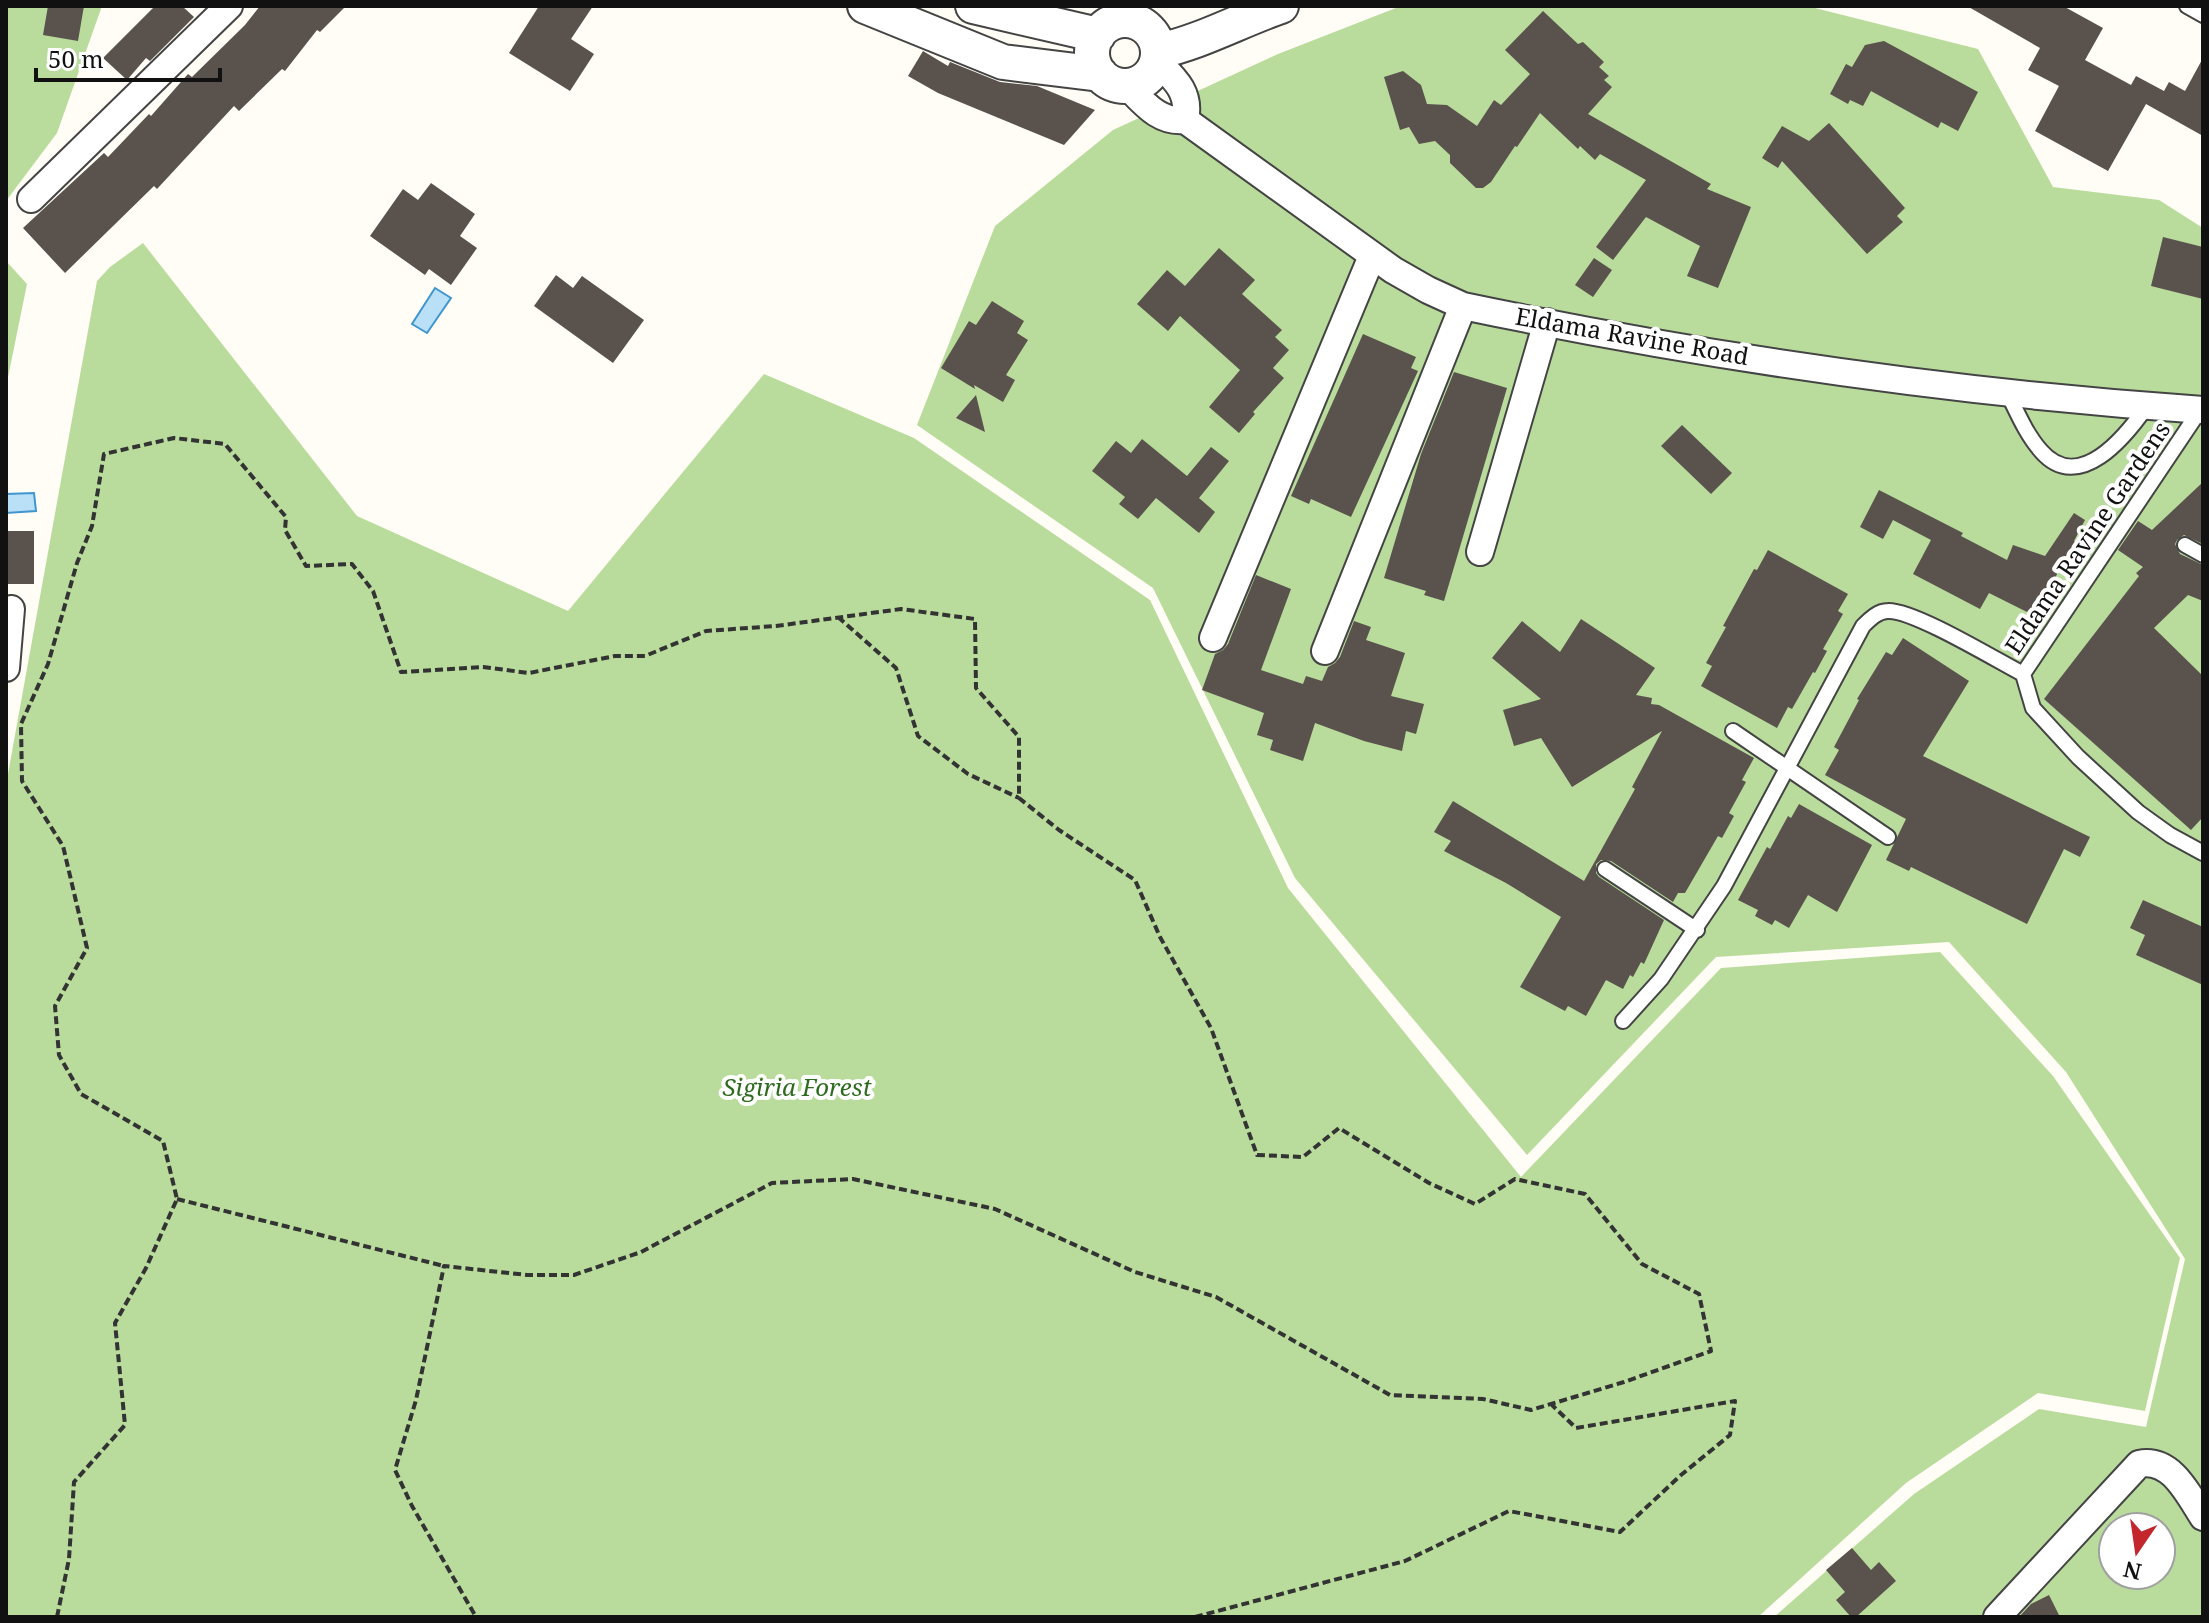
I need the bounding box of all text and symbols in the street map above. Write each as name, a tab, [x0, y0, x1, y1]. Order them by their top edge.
scale bar	[36, 32, 220, 82]
text: 50 m	[48, 42, 104, 75]
street label: Eldama Ravine Road	[1513, 299, 1752, 372]
street label: Eldama Ravine Gardens	[1996, 414, 2177, 660]
park label: Sigiria Forest	[722, 1070, 872, 1103]
north arrow	[2097, 1511, 2177, 1591]
text: N	[2120, 1555, 2144, 1588]

